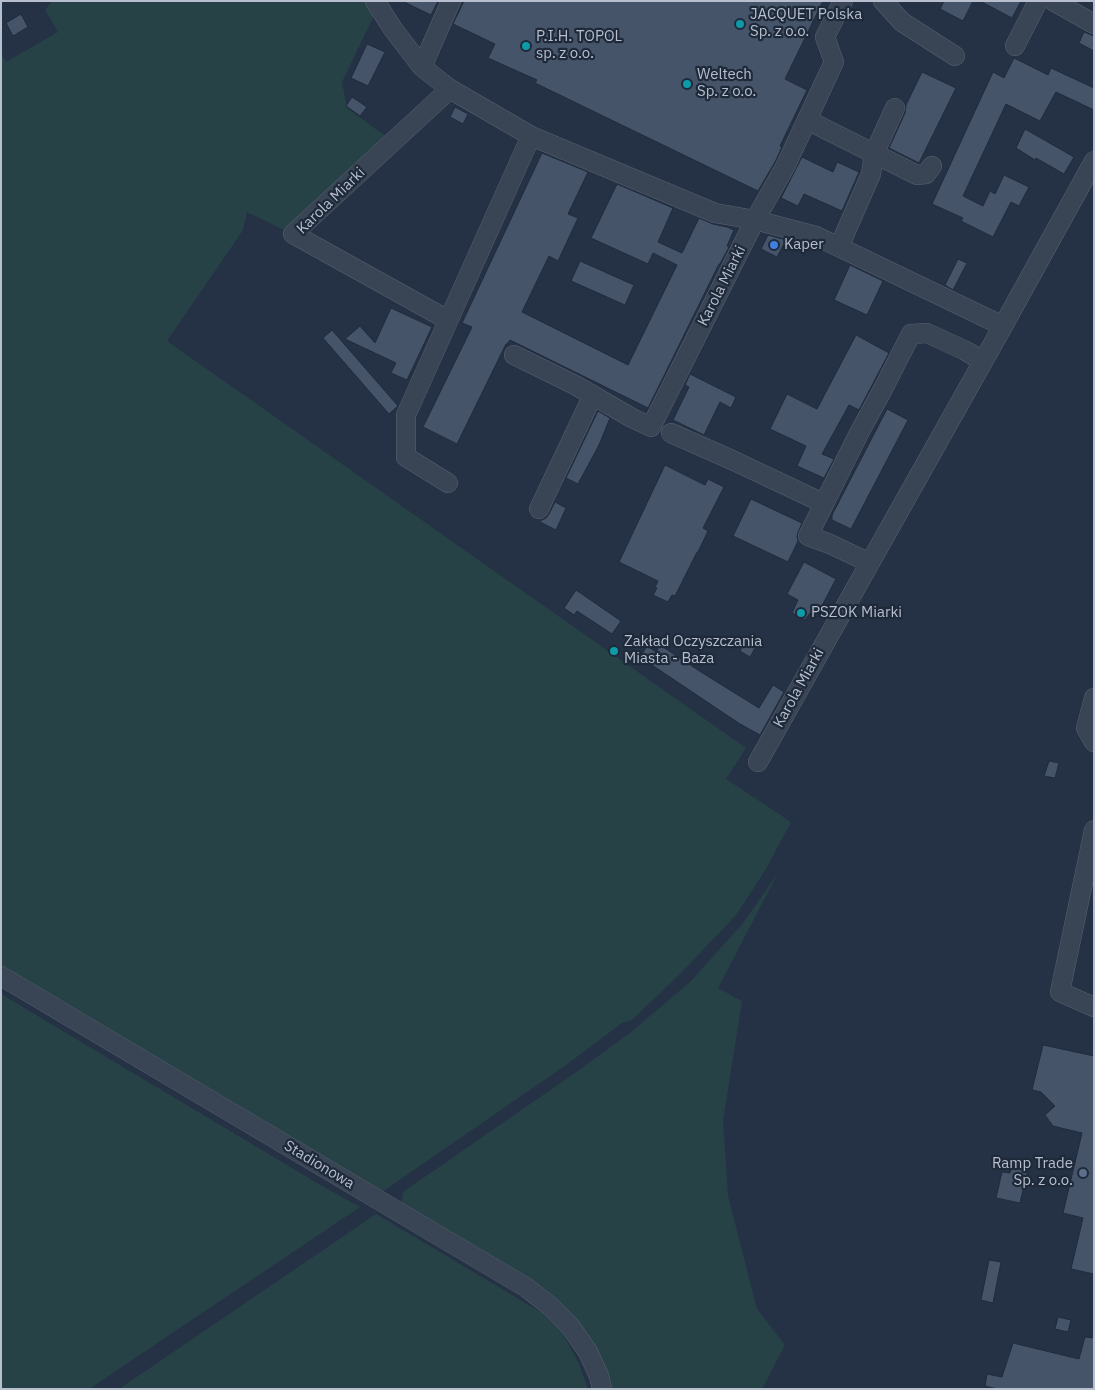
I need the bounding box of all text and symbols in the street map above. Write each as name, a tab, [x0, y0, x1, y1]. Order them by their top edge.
place label: JACQUET Polska Sp. z o.o.	[750, 6, 862, 41]
marker: JACQUET Polska Sp. z o.o.	[734, 18, 746, 30]
place label: P.I.H. TOPOL sp. z o.o.	[536, 28, 622, 63]
marker: P.I.H. TOPOL sp. z o.o.	[520, 40, 532, 52]
place label: Weltech Sp. z o.o.	[697, 66, 756, 101]
marker: Weltech Sp. z o.o.	[681, 78, 693, 90]
street label: Karola Miarki	[293, 164, 369, 238]
place label: Kaper	[784, 236, 824, 254]
marker: Kaper	[768, 239, 780, 251]
street label: Karola Miarki	[694, 243, 750, 329]
place label: PSZOK Miarki	[811, 604, 902, 622]
marker: PSZOK Miarki	[795, 607, 807, 619]
place label: Zakład Oczyszczania Miasta - Baza	[624, 633, 762, 668]
marker: Zakład Oczyszczania Miasta - Baza	[608, 645, 620, 657]
street label: Karola Miarki	[770, 645, 828, 731]
street label: Stadionowa	[280, 1137, 358, 1193]
place label: Ramp Trade Sp. z o.o.	[992, 1155, 1073, 1190]
marker: Ramp Trade Sp. z o.o.	[1077, 1167, 1089, 1179]

